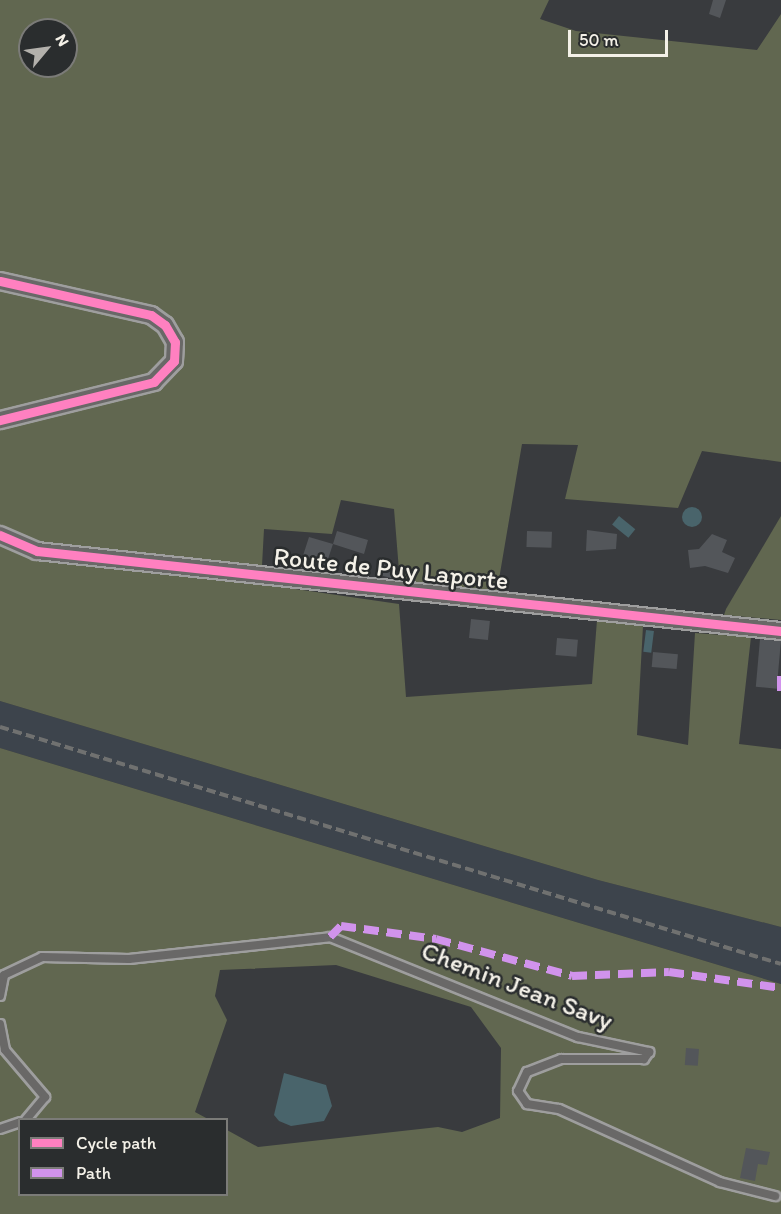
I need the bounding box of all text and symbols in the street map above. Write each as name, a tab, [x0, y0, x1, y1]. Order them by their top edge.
north arrow	[18, 18, 78, 78]
scale bar	[571, 18, 672, 56]
text: 50 m	[579, 29, 619, 51]
text: N	[52, 31, 73, 49]
street label: Route de Puy Laporte	[272, 541, 510, 597]
street label: Chemin Jean Savy	[417, 935, 617, 1037]
legend	[18, 1118, 228, 1196]
text: Cycle path	[76, 1132, 156, 1154]
text: Path	[76, 1162, 111, 1184]

